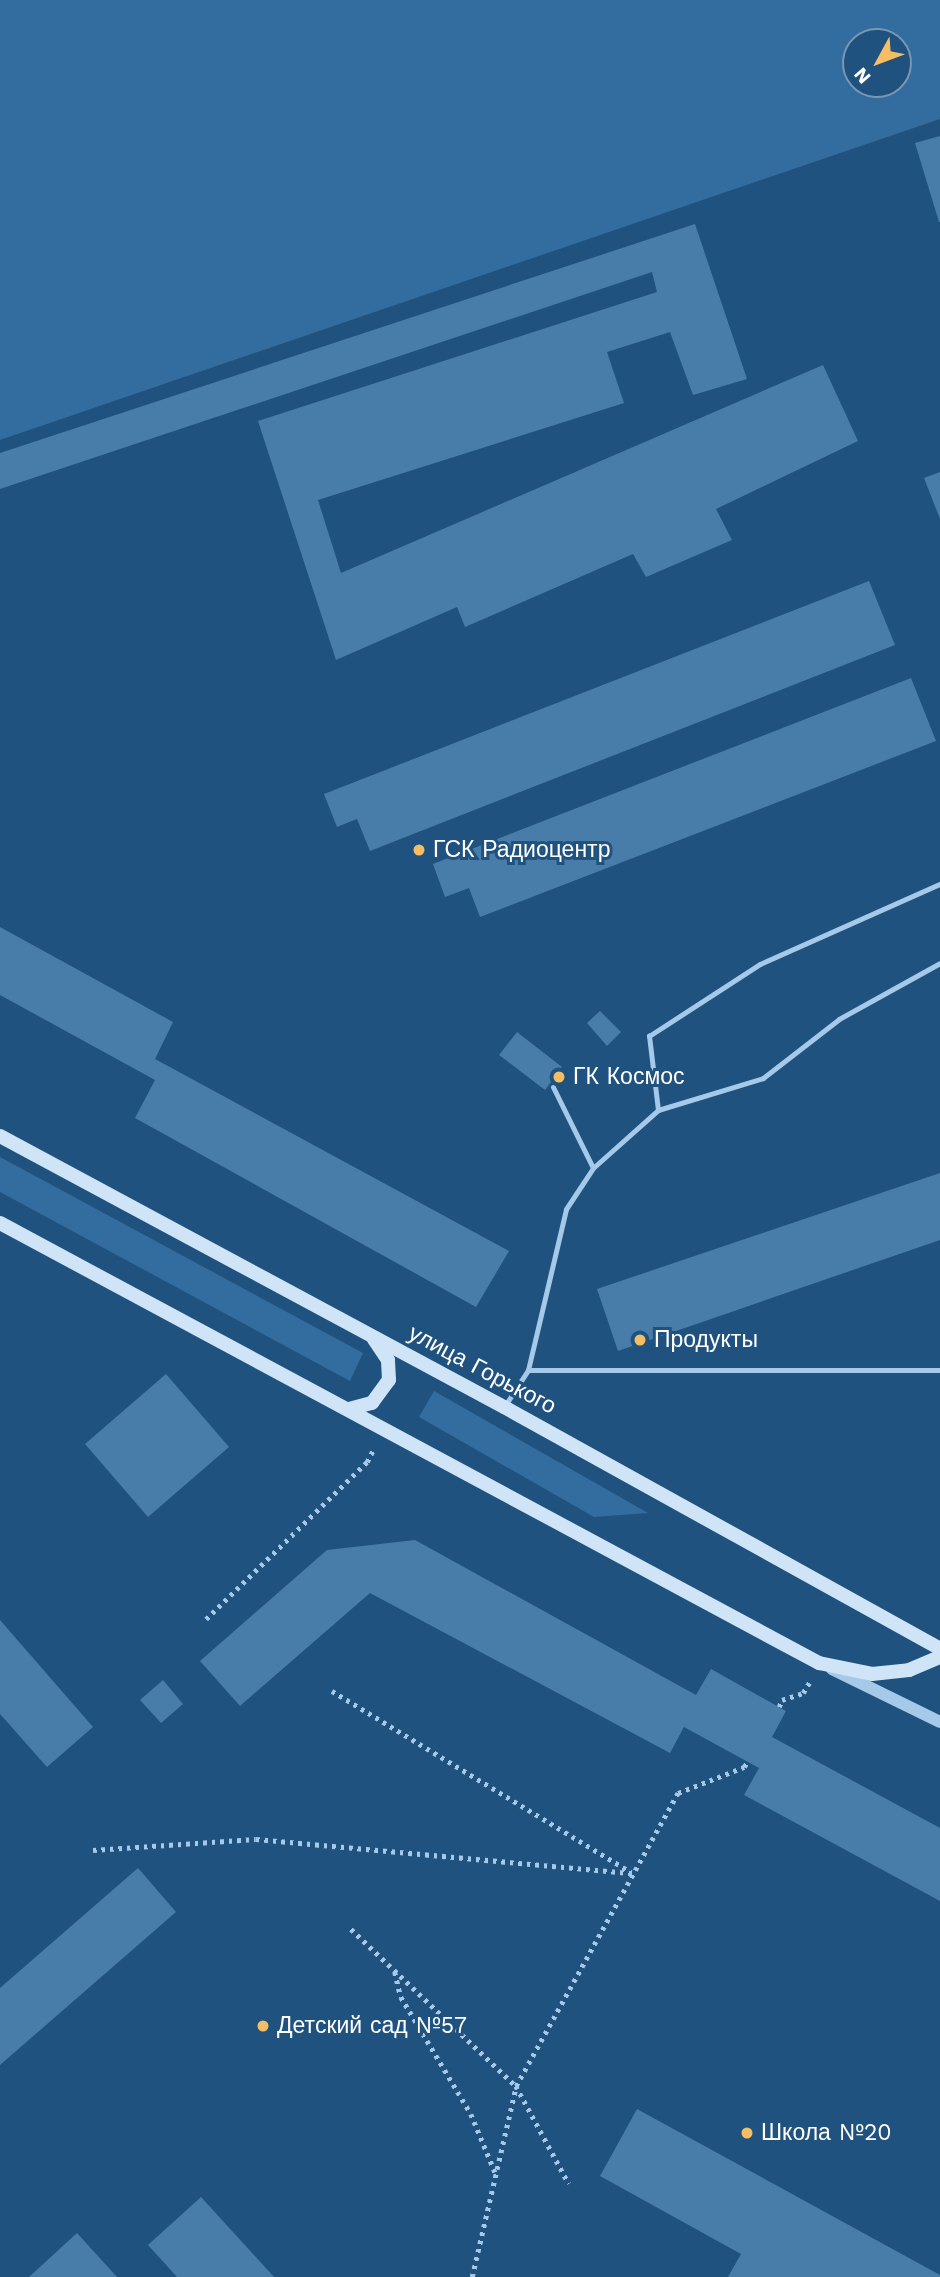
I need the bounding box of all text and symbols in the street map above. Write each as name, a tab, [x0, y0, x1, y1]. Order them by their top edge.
north arrow	[842, 28, 912, 98]
text: N	[849, 63, 876, 89]
place label: ГСК Радиоцентр	[433, 836, 610, 864]
marker: ГСК Радиоцентр	[411, 842, 427, 858]
place label: ГК Космос	[573, 1063, 684, 1091]
marker: ГК Космос	[551, 1069, 567, 1085]
street label: улица Горького	[403, 1319, 561, 1421]
place label: Продукты	[654, 1326, 758, 1354]
marker: Продукты	[632, 1332, 648, 1348]
place label: Детский сад №57	[277, 2012, 467, 2040]
marker: Детский сад №57	[255, 2018, 271, 2034]
place label: Школа №20	[761, 2119, 892, 2147]
marker: Школа №20	[739, 2125, 755, 2141]

